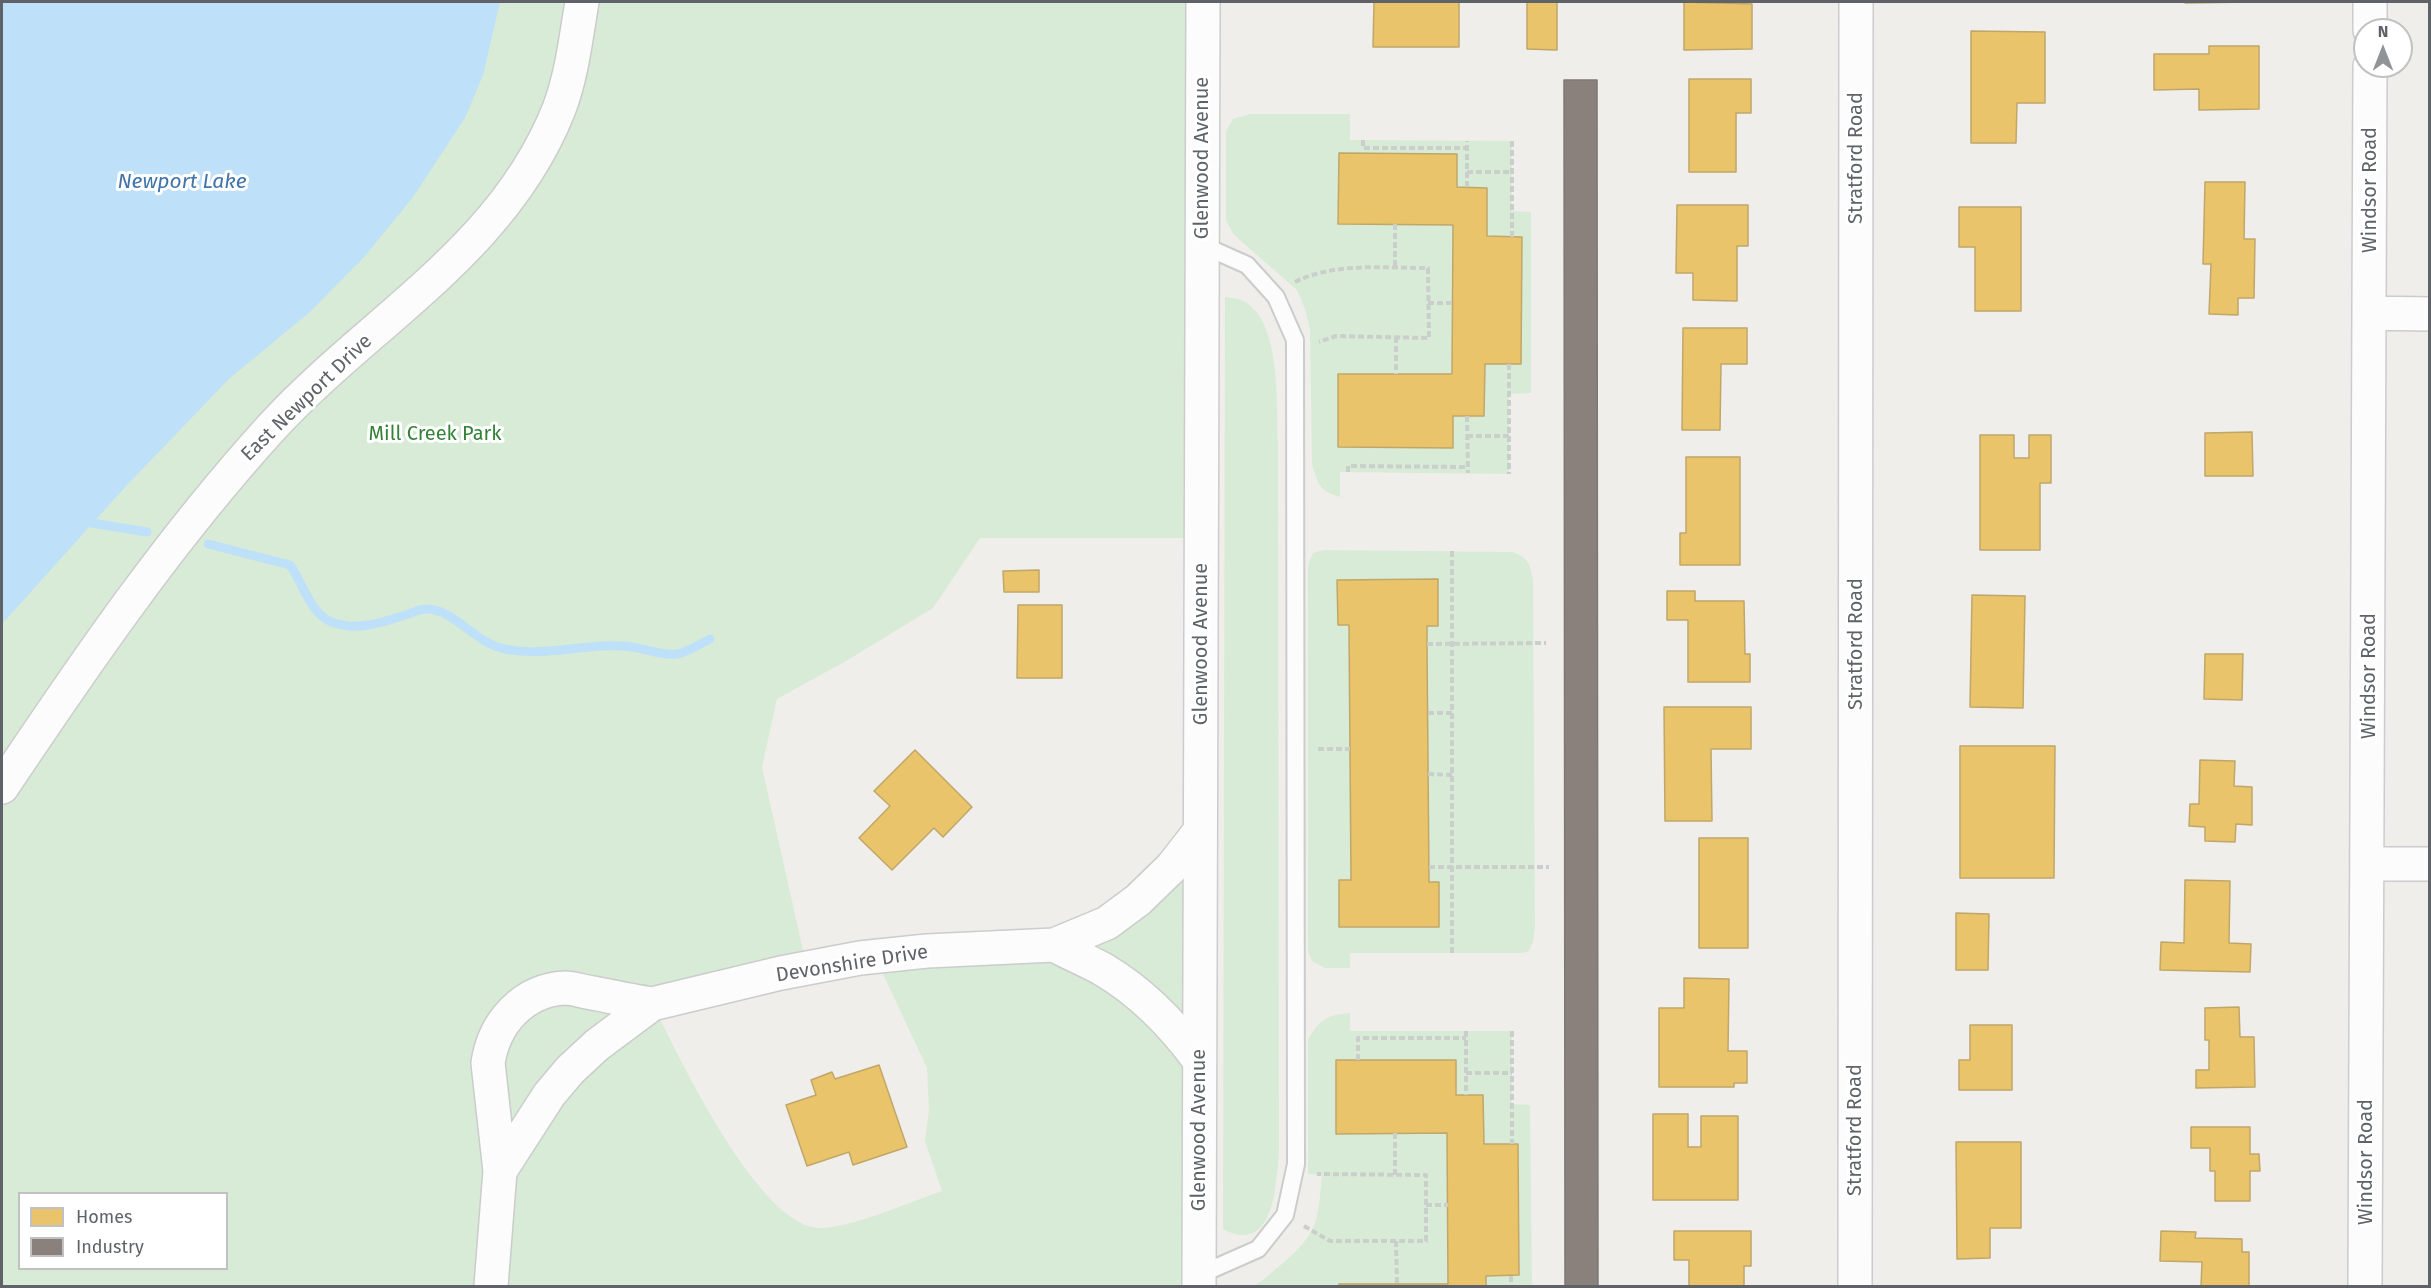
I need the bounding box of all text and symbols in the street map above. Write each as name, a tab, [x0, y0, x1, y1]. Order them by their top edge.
north arrow	[2353, 18, 2413, 78]
text: N	[2378, 22, 2388, 41]
street label: Glenwood Avenue	[1190, 77, 1214, 239]
street label: Stratford Road	[1844, 92, 1868, 224]
street label: Windsor Road	[2358, 127, 2382, 253]
water label: Newport Lake	[117, 169, 247, 195]
street label: East Newport Drive	[237, 329, 377, 467]
park label: Mill Creek Park	[369, 422, 501, 446]
street label: Glenwood Avenue	[1189, 563, 1213, 725]
street label: Stratford Road	[1844, 578, 1868, 710]
street label: Windsor Road	[2357, 613, 2381, 739]
street label: Devonshire Drive	[774, 940, 930, 988]
street label: Glenwood Avenue	[1187, 1049, 1211, 1211]
street label: Stratford Road	[1843, 1064, 1867, 1196]
street label: Windsor Road	[2354, 1099, 2378, 1225]
legend	[18, 1192, 228, 1270]
text: Homes	[76, 1206, 132, 1228]
text: Industry	[76, 1236, 144, 1258]

